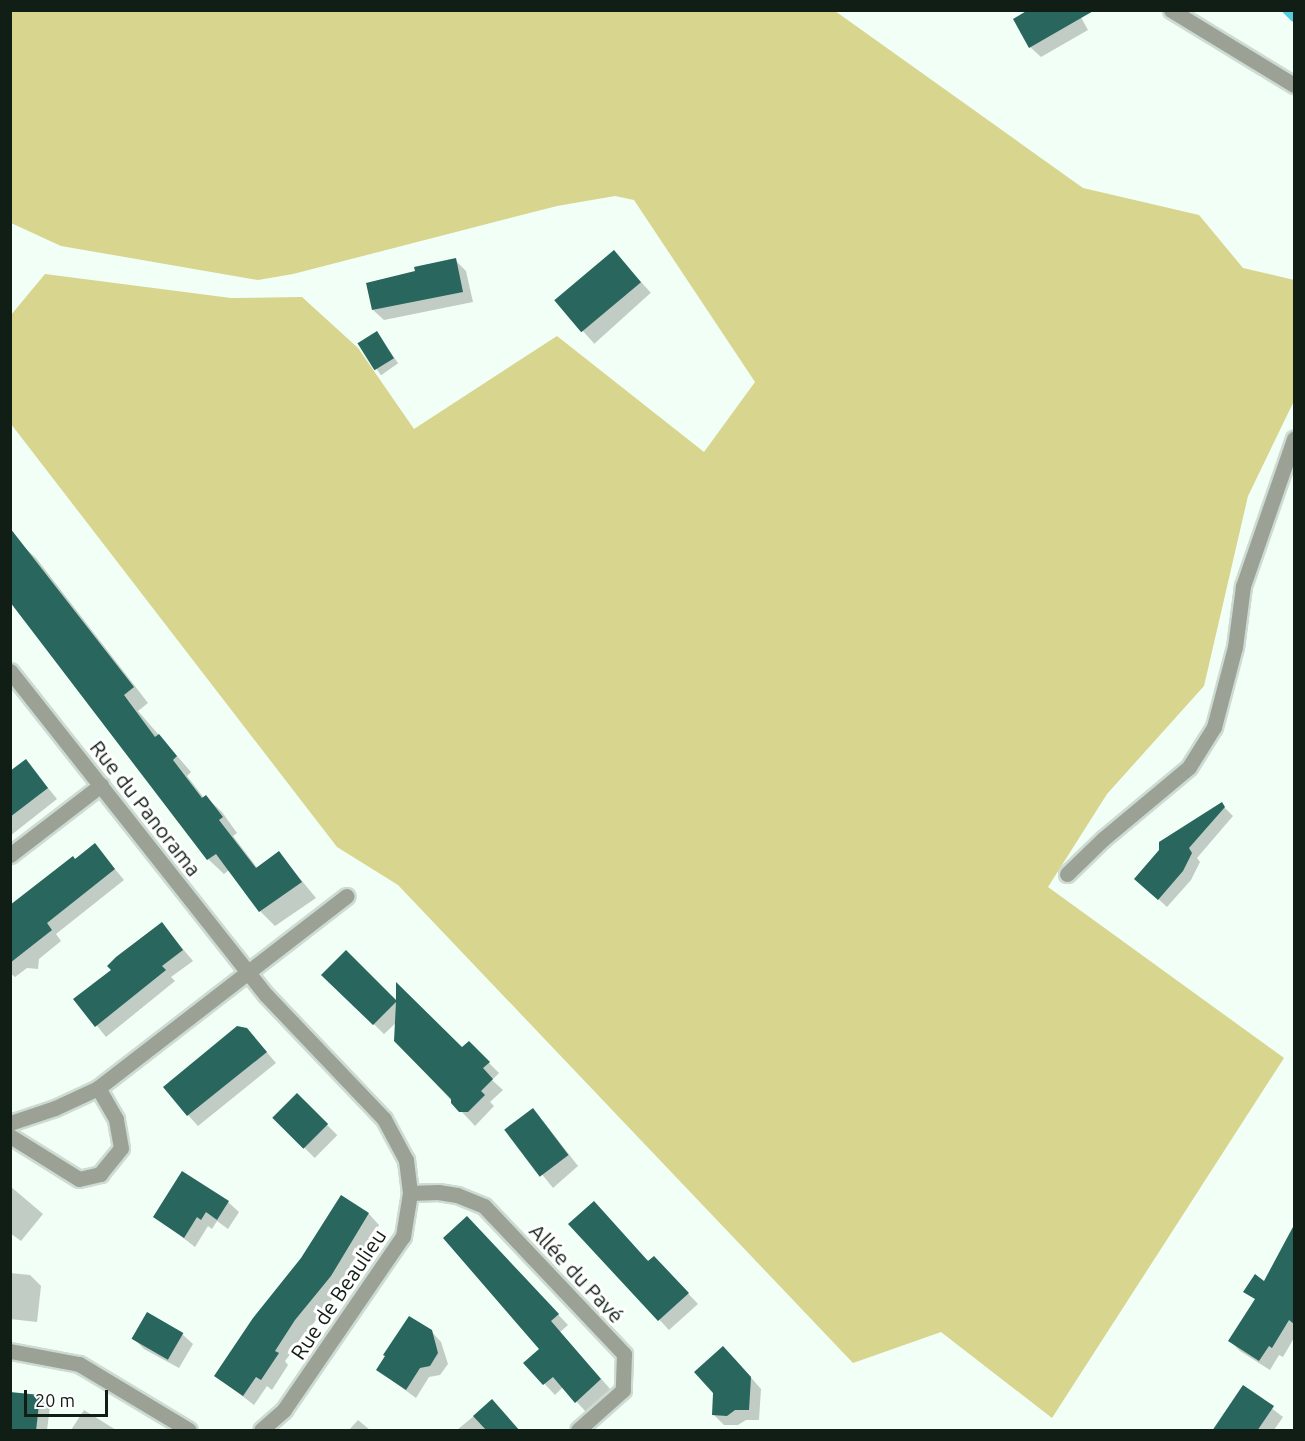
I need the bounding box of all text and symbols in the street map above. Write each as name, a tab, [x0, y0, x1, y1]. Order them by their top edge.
street label: Rue du Panorama	[85, 735, 207, 881]
street label: Allée du Pavé	[525, 1218, 629, 1328]
street label: Rue de Beaulieu	[285, 1224, 391, 1364]
scale bar	[27, 1378, 111, 1416]
text: 20 m	[35, 1390, 75, 1410]

